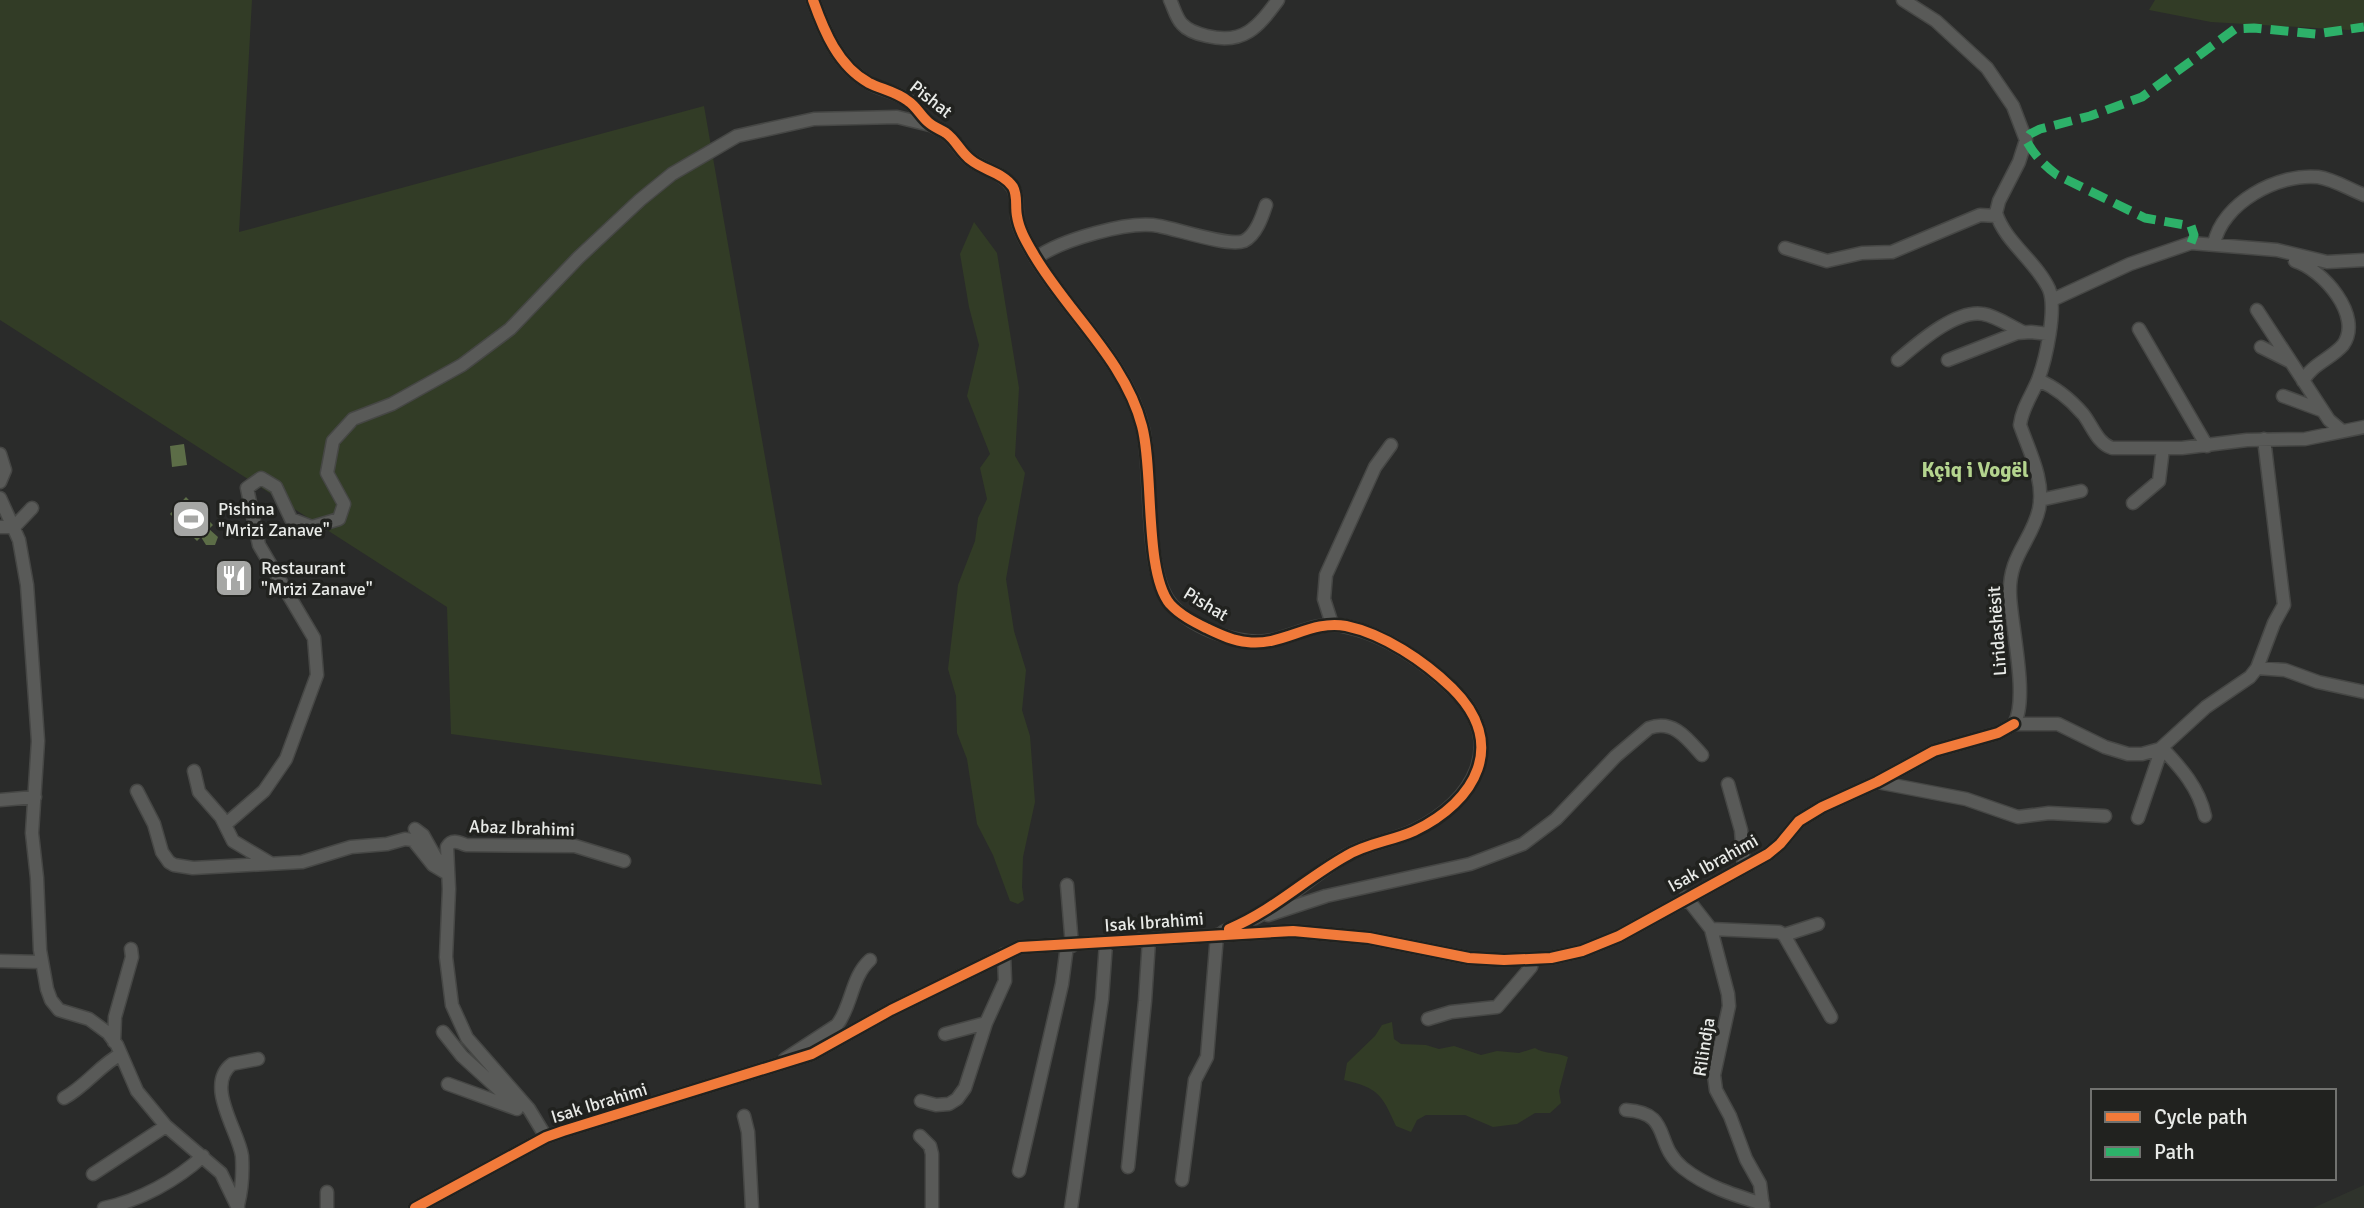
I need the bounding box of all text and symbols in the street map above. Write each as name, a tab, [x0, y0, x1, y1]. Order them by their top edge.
street label: Pishat	[905, 76, 957, 122]
district label: Kçiq i Vogël	[1922, 457, 2029, 483]
sports icon: Pishina "Mrizi Zanave"	[170, 498, 212, 540]
place label: Pishina "Mrizi Zanave"	[218, 498, 330, 541]
restaurant icon: Restaurant "Mrizi Zanave"	[213, 557, 255, 599]
place label: Restaurant "Mrizi Zanave"	[261, 557, 373, 600]
street label: Pishat	[1180, 582, 1232, 626]
street label: Liridashësit	[1983, 585, 2011, 677]
street label: Abaz Ibrahimi	[469, 815, 575, 841]
street label: Isak Ibrahimi	[1664, 829, 1762, 897]
street label: Isak Ibrahimi	[1104, 908, 1204, 936]
street label: Rilindja	[1689, 1016, 1719, 1078]
street label: Isak Ibrahimi	[548, 1078, 650, 1128]
legend	[2091, 1089, 2336, 1180]
text: Cycle path	[2154, 1104, 2248, 1130]
text: Path	[2154, 1139, 2195, 1165]

